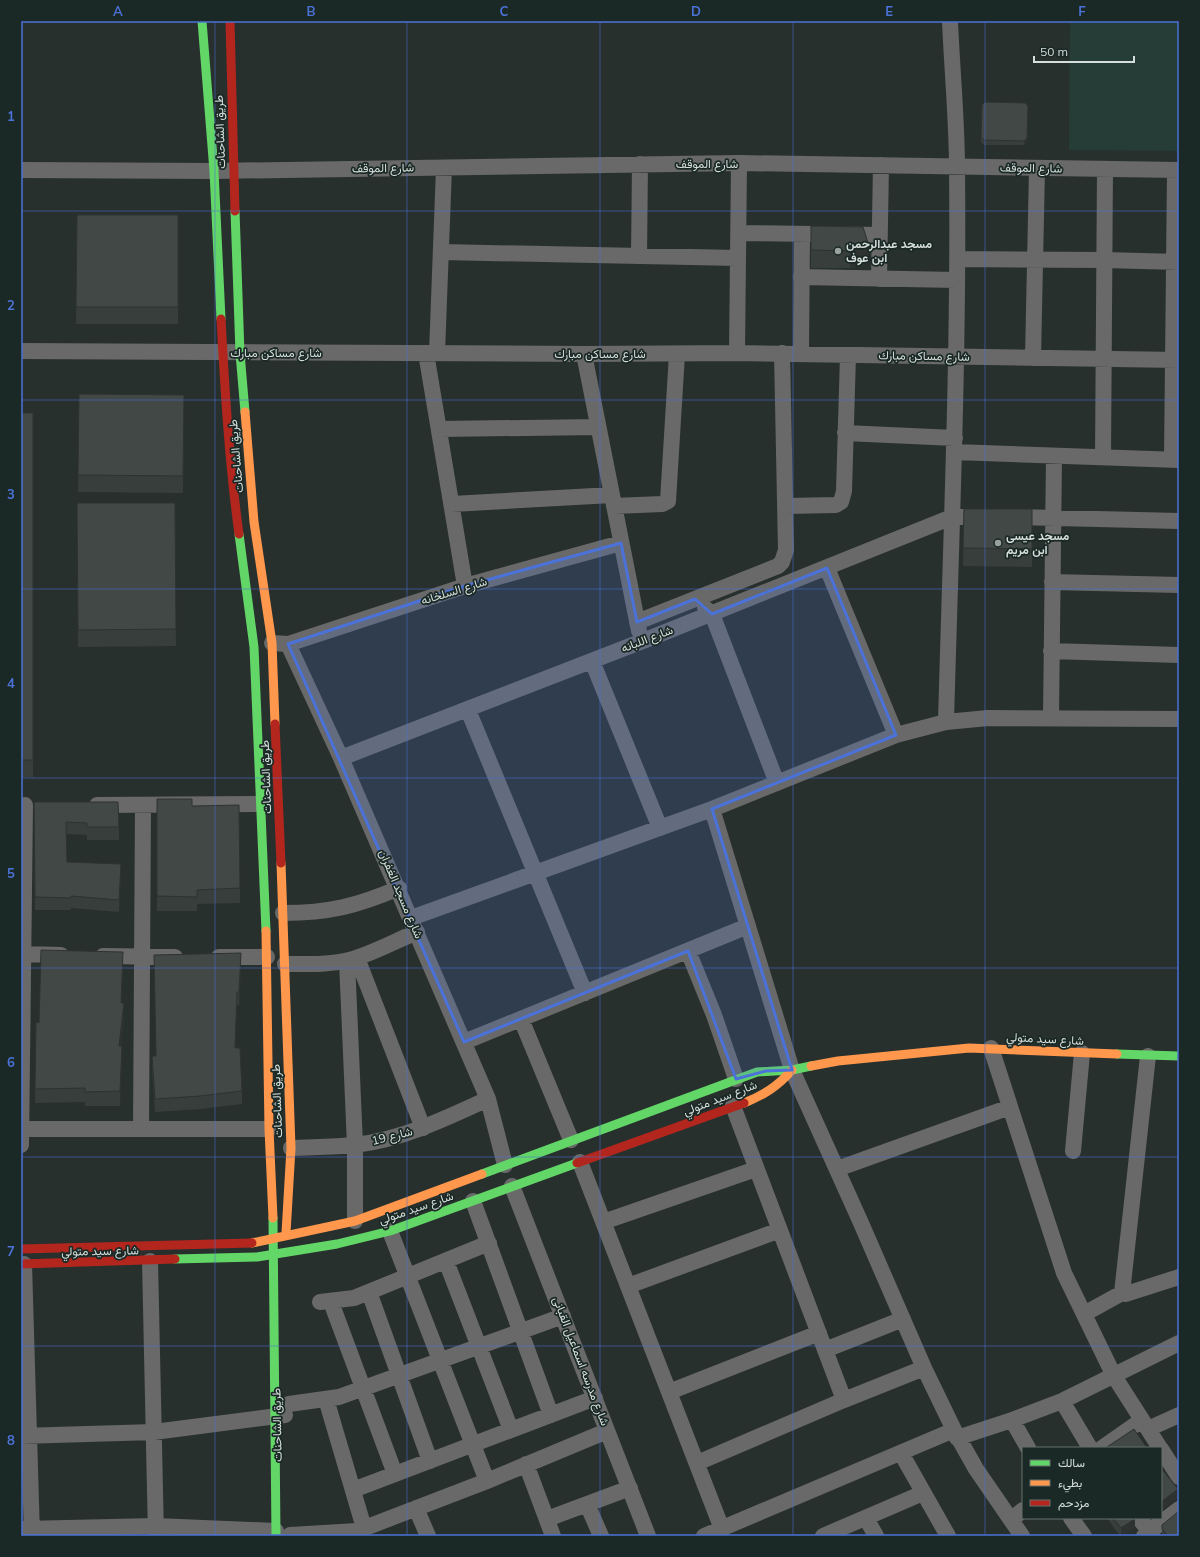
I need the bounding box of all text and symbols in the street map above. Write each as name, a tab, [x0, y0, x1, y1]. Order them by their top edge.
text: A	[113, 3, 123, 19]
text: B	[307, 3, 316, 19]
text: C	[500, 3, 509, 19]
text: D	[691, 3, 701, 19]
text: E	[885, 3, 893, 19]
text: F	[1078, 3, 1086, 19]
scale bar	[1034, 38, 1134, 64]
text: 50 m	[1040, 44, 1068, 59]
street label: طريق الشاحنات	[211, 95, 229, 169]
text: 1	[7, 108, 15, 124]
street label: شارع الموقف	[676, 156, 738, 173]
street label: شارع الموقف	[352, 159, 414, 178]
street label: شارع الموقف	[1000, 159, 1062, 178]
place label: مسجد عبدالرحمن ابن عوف	[846, 236, 932, 266]
marker: مسجد عبدالرحمن ابن عوف	[833, 246, 843, 256]
text: 2	[7, 297, 15, 313]
street label: شارع مساكن مبارك	[230, 345, 322, 362]
street label: شارع مساكن مبارك	[554, 346, 646, 363]
street label: شارع مساكن مبارك	[878, 347, 970, 366]
street label: طريق الشاحنات	[225, 418, 247, 493]
text: 3	[7, 486, 15, 502]
place label: مسجد عيسى ابن مريم	[1006, 528, 1070, 558]
marker: مسجد عيسى ابن مريم	[993, 538, 1003, 548]
street label: شارع السلخانه	[419, 573, 489, 610]
street label: شارع اللبانه	[619, 622, 676, 657]
text: 4	[7, 675, 15, 691]
street label: طريق الشاحنات	[257, 740, 275, 814]
street label: شارع مسجد الغفران	[374, 847, 427, 941]
text: 5	[7, 865, 15, 881]
street label: شارع سيد متولي	[1006, 1029, 1084, 1051]
text: 6	[7, 1054, 15, 1070]
street label: طريق الشاحنات	[268, 1064, 286, 1138]
street label: شارع سيد متولي	[681, 1077, 760, 1121]
street label: شارع 19	[370, 1123, 414, 1150]
street label: شارع سيد متولي	[377, 1188, 456, 1230]
street label: شارع سيد متولي	[61, 1242, 139, 1262]
text: 7	[7, 1243, 15, 1259]
street label: شارع مدرسه اسماعيل القبانى	[548, 1294, 613, 1428]
street label: طريق الشاحنات	[268, 1388, 286, 1462]
text: 8	[7, 1432, 15, 1448]
legend	[1022, 1447, 1162, 1519]
text: سالك	[1058, 1455, 1085, 1470]
text: بطيء	[1058, 1475, 1082, 1493]
text: مزدحم	[1058, 1495, 1089, 1511]

